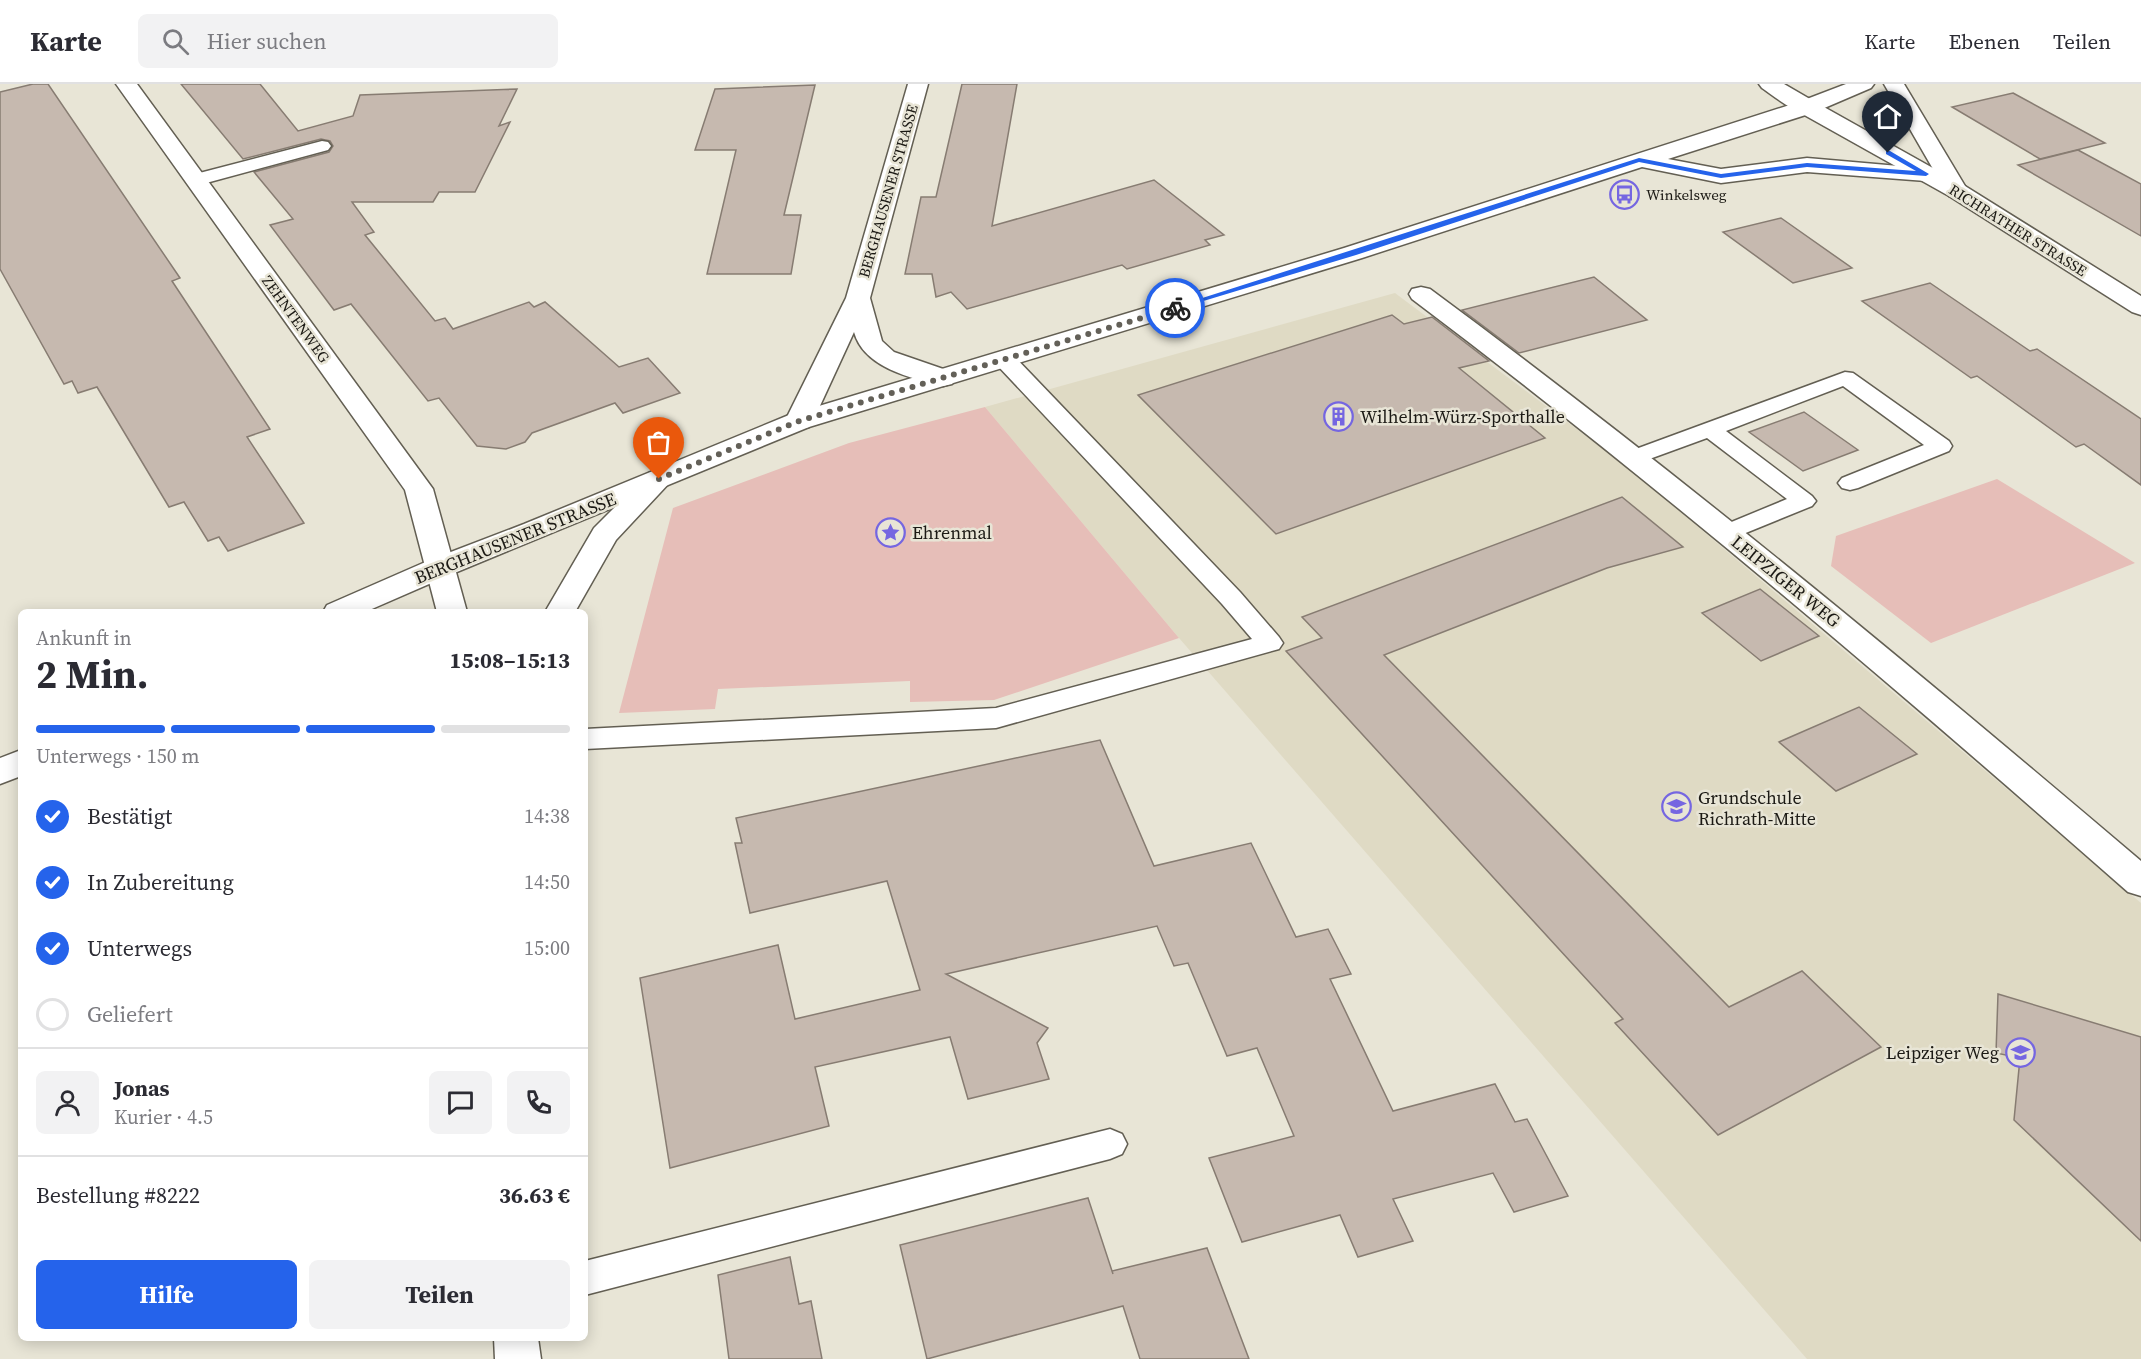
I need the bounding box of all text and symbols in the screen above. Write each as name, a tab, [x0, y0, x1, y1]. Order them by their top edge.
search box	[138, 14, 558, 68]
text: Karte	[30, 22, 102, 60]
icon: search	[159, 25, 192, 58]
text: Hier suchen	[207, 26, 327, 56]
text: Karte	[1864, 27, 1915, 56]
text: Ebenen	[1948, 27, 2020, 56]
text: Teilen	[2053, 27, 2111, 56]
pin	[1862, 91, 1913, 153]
icon: home	[1871, 100, 1904, 133]
street label: BERGHAUSENER STRASSE	[853, 102, 923, 280]
bus stop icon: Winkelsweg	[1609, 178, 1641, 210]
street label: RICHRATHER STRASSE	[1945, 179, 2091, 281]
place label: Winkelsweg	[1646, 184, 1727, 205]
street label: ZEHNTENWEG	[257, 271, 335, 367]
courier	[1145, 278, 1205, 338]
icon: bike	[1159, 292, 1192, 325]
building icon: Wilhelm-Würz-Sporthalle	[1323, 400, 1355, 432]
place label: Wilhelm-Würz-Sporthalle	[1360, 404, 1565, 429]
pin	[633, 417, 684, 479]
icon: bag	[642, 426, 675, 459]
street label: BERGHAUSENER STRASSE	[411, 486, 620, 590]
place icon: Ehrenmal	[875, 516, 907, 548]
place label: Ehrenmal	[912, 520, 992, 545]
street label: LEIPZIGER WEG	[1726, 529, 1846, 633]
text: Ankunft in	[36, 624, 132, 652]
text: 15:08–15:13	[450, 645, 570, 675]
text: 2 Min.	[36, 648, 148, 701]
text: Unterwegs · 150 m	[36, 742, 199, 770]
place label: Grundschule Richrath-Mitte	[1698, 785, 1816, 831]
school or university icon: Grundschule Richrath-Mitte	[1661, 791, 1693, 823]
icon: check	[36, 800, 69, 833]
text: Bestätigt	[87, 801, 172, 831]
text: 14:38	[524, 802, 570, 830]
icon: check	[36, 866, 69, 899]
text: In Zubereitung	[87, 867, 234, 897]
text: 14:50	[524, 868, 570, 896]
icon: check	[36, 932, 69, 965]
text: Unterwegs	[87, 933, 192, 963]
text: 15:00	[524, 934, 570, 962]
text: Geliefert	[87, 999, 173, 1029]
school or university icon: Leipziger Weg	[2004, 1036, 2036, 1068]
place label: Leipziger Weg	[1886, 1040, 1999, 1065]
button: person	[36, 1071, 99, 1134]
button: chat	[429, 1071, 492, 1134]
button: phone	[507, 1071, 570, 1134]
text: Jonas	[114, 1073, 170, 1103]
text: Kurier · 4.5	[114, 1103, 213, 1131]
text: Bestellung #8222	[36, 1180, 200, 1210]
text: 36.63 €	[499, 1180, 570, 1210]
button: Hilfe	[36, 1260, 297, 1329]
button: Teilen	[309, 1260, 570, 1329]

